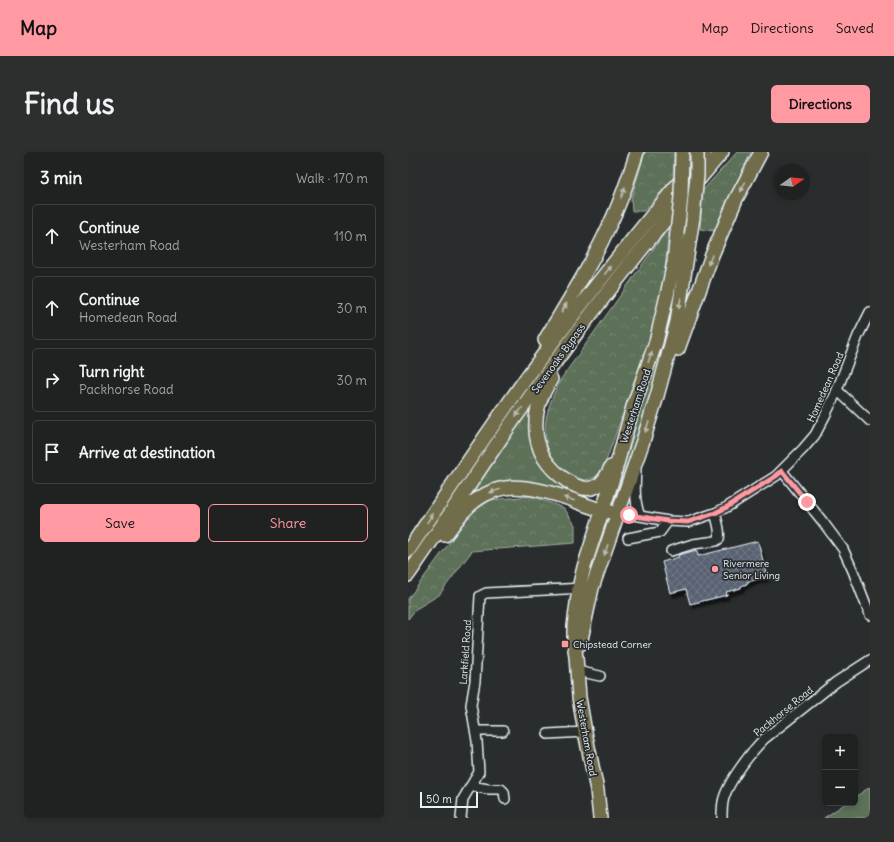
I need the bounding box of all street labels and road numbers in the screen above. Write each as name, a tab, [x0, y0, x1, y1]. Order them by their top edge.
street label: Sevenoaks Bypass	[529, 321, 588, 396]
street label: Homedean Road	[804, 350, 847, 424]
street label: Westerham Road	[617, 367, 654, 445]
street label: Larkfield Road	[457, 619, 474, 685]
street label: Packhorse Road	[751, 683, 816, 739]
street label: Westerham Road	[573, 699, 600, 777]

